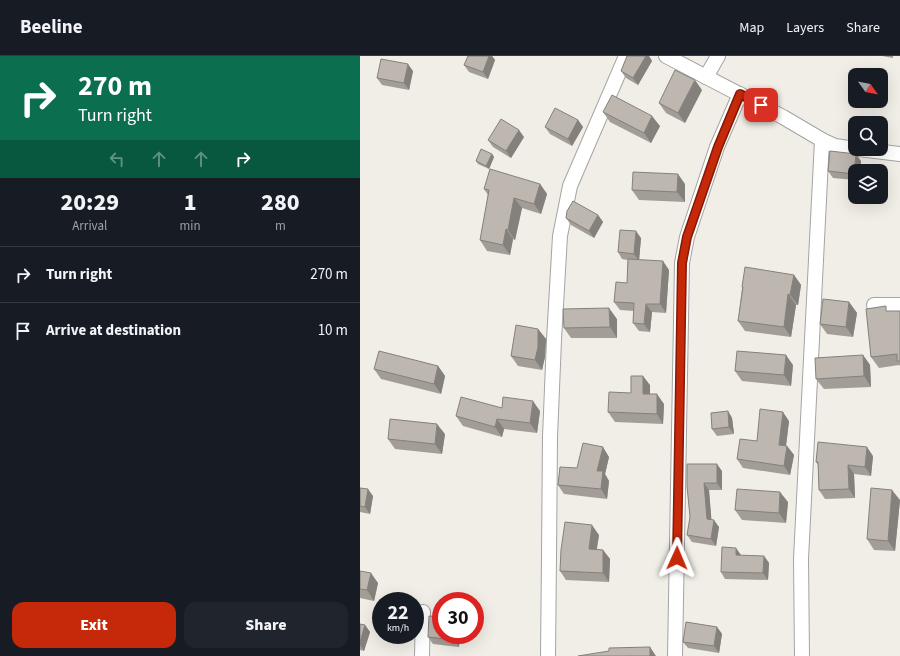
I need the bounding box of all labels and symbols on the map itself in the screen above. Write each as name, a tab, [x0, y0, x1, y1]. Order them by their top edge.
north arrow	[848, 68, 888, 108]
pin	[744, 88, 778, 122]
position arrow	[656, 537, 698, 579]
speed limit sign: 30	[432, 592, 484, 644]

